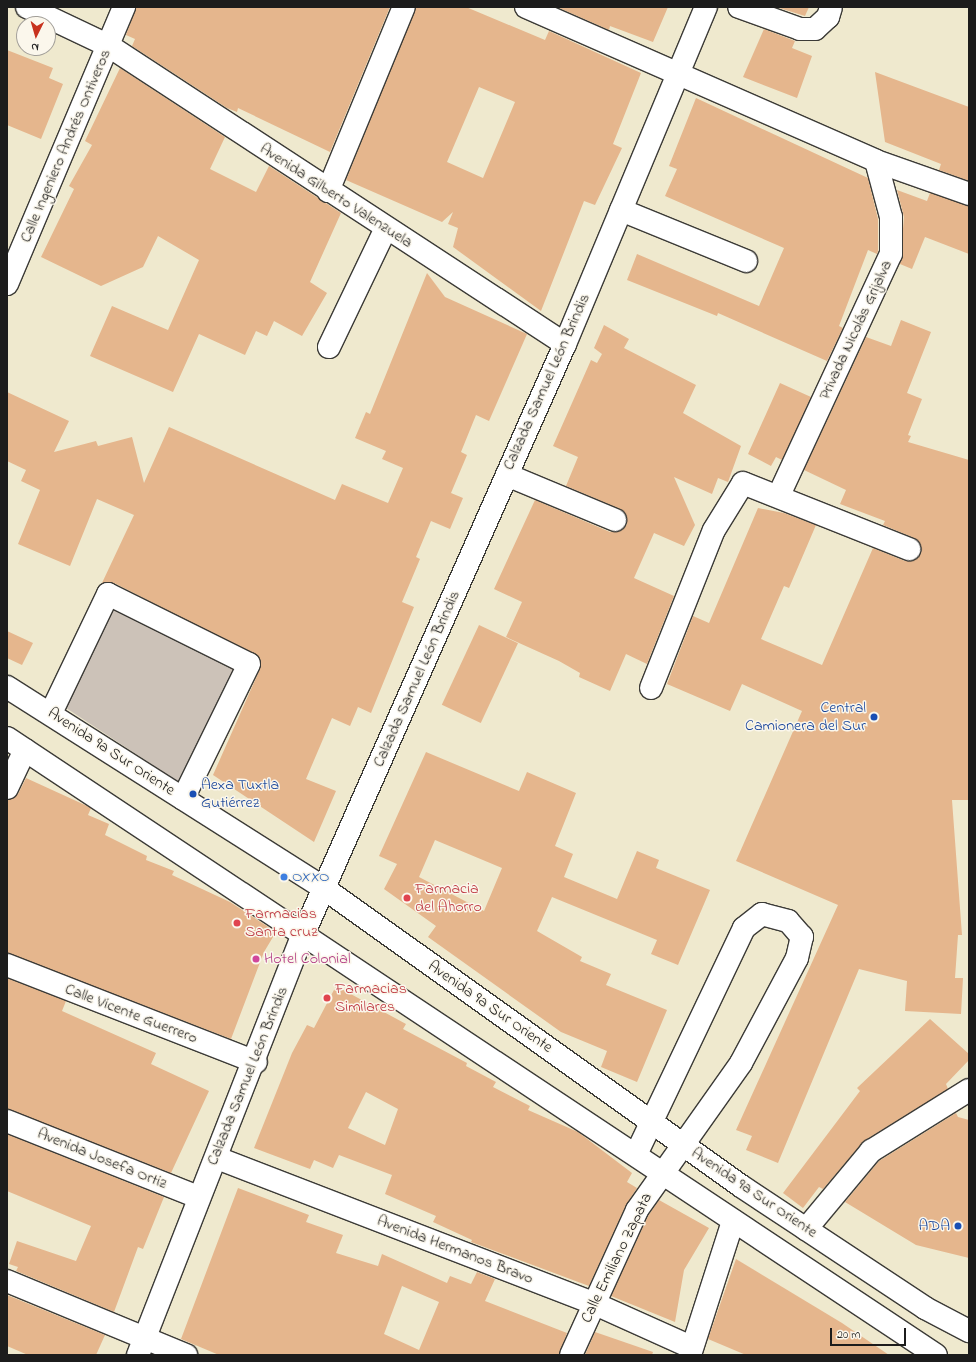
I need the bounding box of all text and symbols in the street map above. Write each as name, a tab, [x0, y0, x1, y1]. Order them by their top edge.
north arrow	[16, 16, 56, 56]
text: N	[31, 39, 39, 55]
street label: Calle Ingeniero Andrés Ontiveros	[17, 46, 115, 246]
street label: Avenida Gilberto Valenzuela	[256, 139, 416, 253]
street label: Privada Nicolás Grijalva	[815, 257, 897, 403]
street label: Calzada Samuel León Brindis	[499, 291, 595, 473]
street label: Calzada Samuel León Brindis	[369, 588, 465, 770]
place label: Central Camionera del Sur	[745, 698, 866, 736]
street label: Avenida 9a Sur Oriente	[44, 704, 178, 800]
marker: Central Camionera del Sur	[869, 712, 879, 722]
place label: Aexa Tuxtla Gutiérrez	[201, 775, 279, 813]
marker: Aexa Tuxtla Gutiérrez	[188, 789, 198, 799]
place label: OXXO	[292, 867, 330, 887]
marker: OXXO	[279, 872, 289, 882]
place label: Farmacia del Ahorro	[415, 879, 482, 917]
marker: Farmacia del Ahorro	[402, 893, 412, 903]
place label: Farmacias Santa cruz	[245, 904, 318, 942]
marker: Farmacias Santa cruz	[232, 918, 242, 928]
place label: Hotel Colonial	[264, 949, 351, 969]
marker: Hotel Colonial	[251, 954, 261, 964]
street label: Avenida 9a Sur Oriente	[424, 957, 556, 1057]
place label: Farmacias Similares	[335, 979, 407, 1017]
street label: Calle Vicente Guerrero	[62, 980, 200, 1048]
street label: Calzada Samuel León Brindis	[203, 984, 293, 1168]
marker: Farmacias Similares	[322, 993, 332, 1003]
street label: Avenida Josefa Ortiz	[34, 1124, 170, 1194]
street label: Avenida 9a Sur Oriente	[687, 1144, 821, 1242]
street label: Calle Emiliano Zapata	[577, 1190, 657, 1326]
street label: Avenida Hermanos Bravo	[374, 1211, 536, 1289]
place label: ADA	[919, 1216, 950, 1236]
marker: ADA	[953, 1221, 963, 1231]
scale bar	[832, 1320, 908, 1346]
text: 20 m	[837, 1326, 860, 1344]

